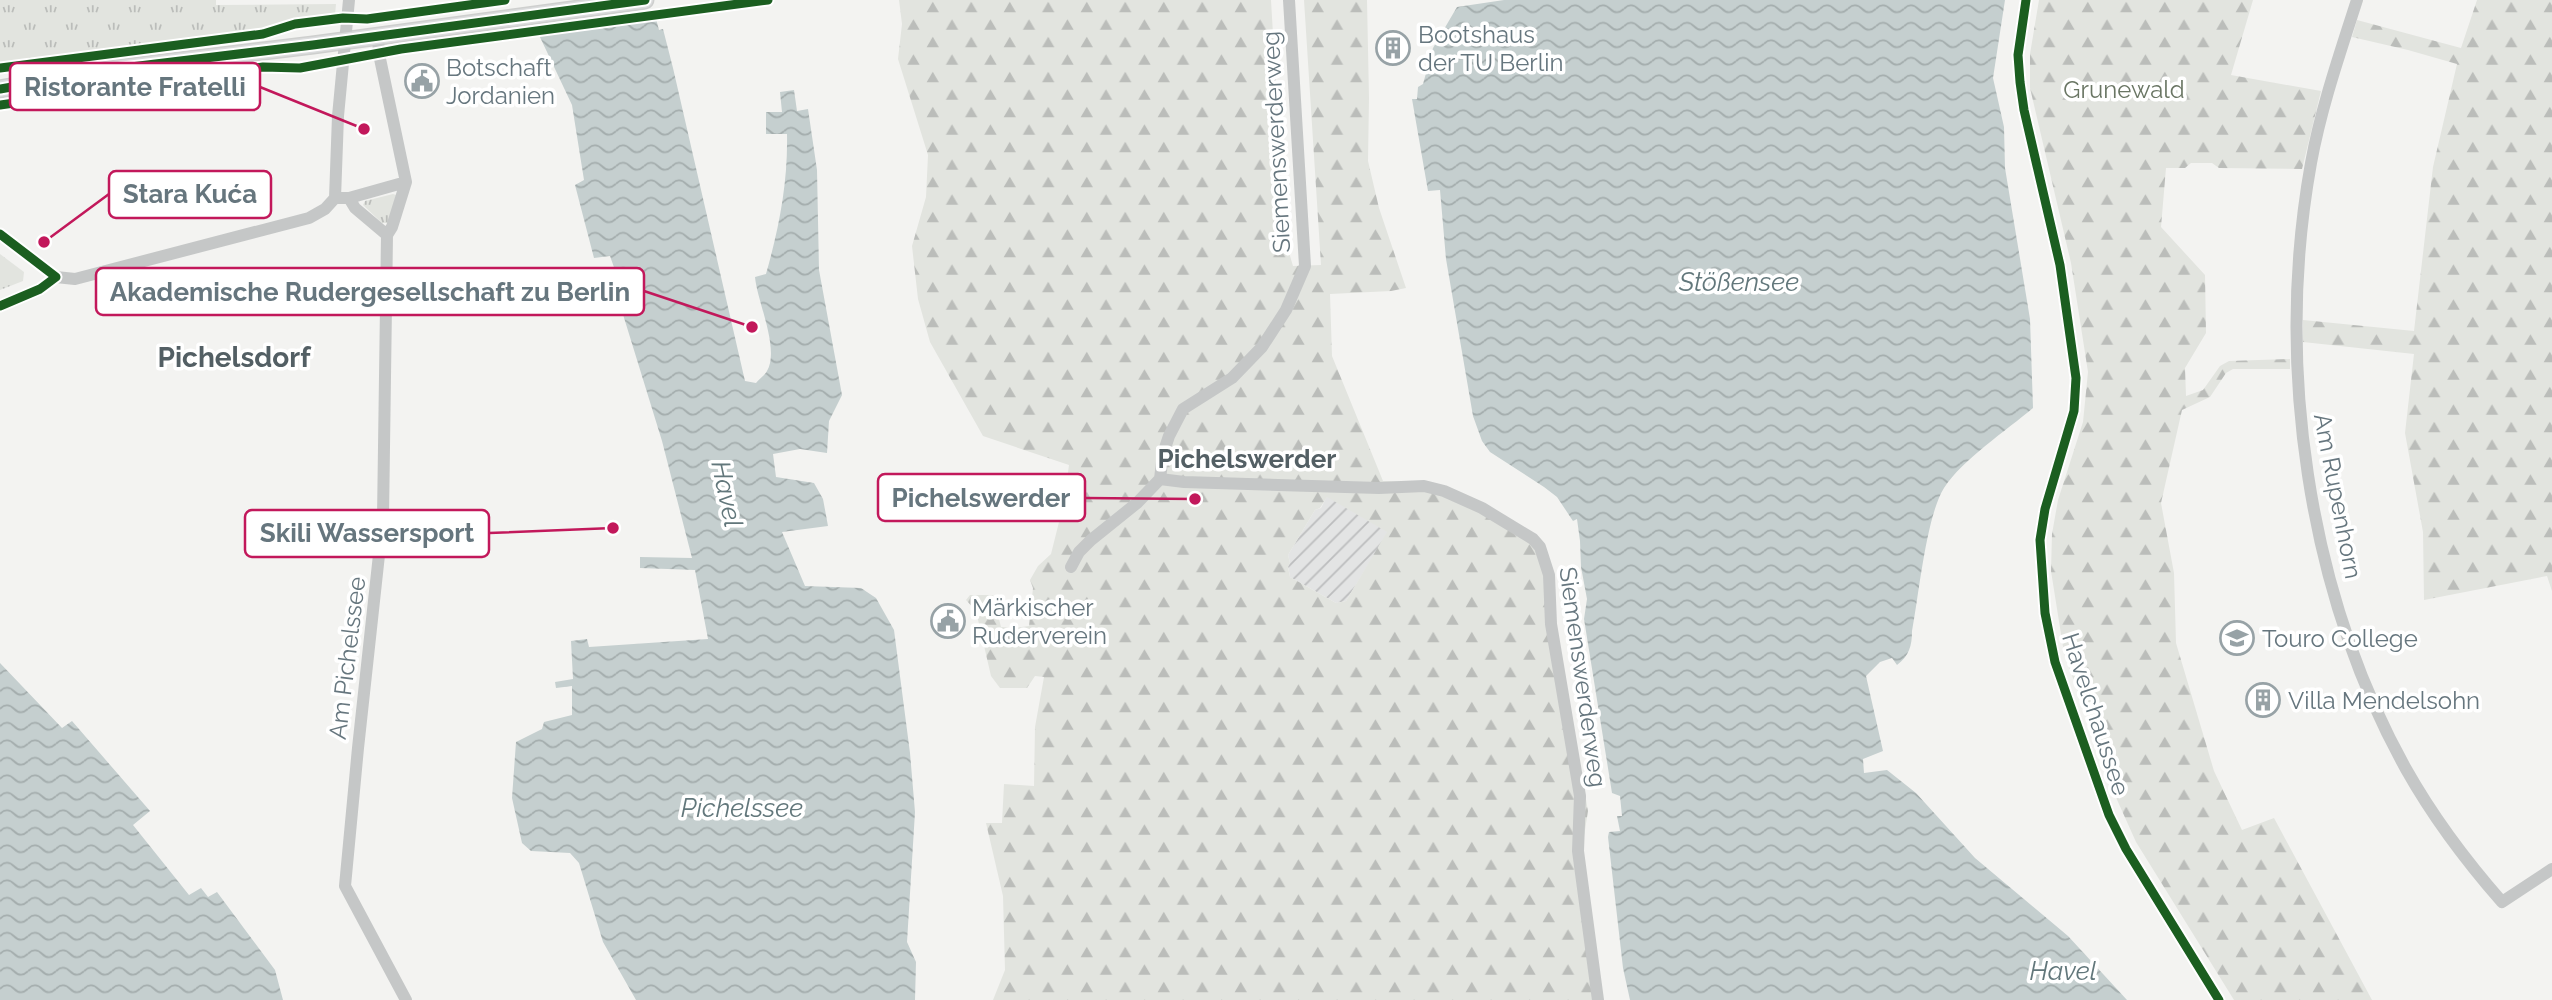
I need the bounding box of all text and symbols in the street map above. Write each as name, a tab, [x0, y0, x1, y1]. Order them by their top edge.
place label: Bootshaus der TU Berlin	[1418, 20, 1563, 77]
building icon: Bootshaus der TU Berlin	[1374, 29, 1412, 67]
street label: Siemenswerderweg	[1256, 30, 1296, 254]
place label: Botschaft Jordanien	[446, 53, 555, 110]
public building icon: Botschaft Jordanien	[403, 62, 441, 100]
callout: Ristorante Fratelli	[10, 63, 260, 110]
text: Ristorante Fratelli	[24, 72, 246, 102]
park label: Grunewald	[2063, 75, 2185, 104]
callout: Stara Kuća	[109, 171, 271, 218]
text: Stara Kuća	[123, 179, 257, 209]
water label: Stößensee	[1678, 267, 1799, 297]
callout: Akademische Rudergesellschaft zu Berlin	[96, 268, 644, 315]
text: Akademische Rudergesellschaft zu Berlin	[110, 277, 630, 307]
district label: Pichelsdorf	[158, 341, 312, 374]
street label: Am Rupenhorn	[2308, 411, 2368, 581]
district label: Pichelswerder	[1158, 444, 1336, 474]
water label: Havel	[705, 458, 749, 530]
callout: Pichelswerder	[878, 474, 1085, 521]
text: Pichelswerder	[892, 483, 1070, 513]
callout: Skili Wassersport	[245, 510, 489, 557]
text: Skili Wassersport	[260, 518, 474, 548]
street label: Siemenswerderweg	[1553, 565, 1613, 789]
street label: Am Pichelssee	[323, 575, 371, 741]
place label: Märkischer Ruderverein	[972, 593, 1107, 650]
public building icon: Märkischer Ruderverein	[929, 602, 967, 640]
school or university icon: Touro College	[2218, 619, 2256, 657]
place label: Touro College	[2262, 624, 2418, 653]
street label: Havelchaussee	[2056, 629, 2136, 799]
building icon: Villa Mendelsohn	[2244, 681, 2282, 719]
place label: Villa Mendelsohn	[2288, 686, 2480, 715]
water label: Pichelssee	[681, 793, 803, 823]
water label: Havel	[2029, 956, 2097, 986]

